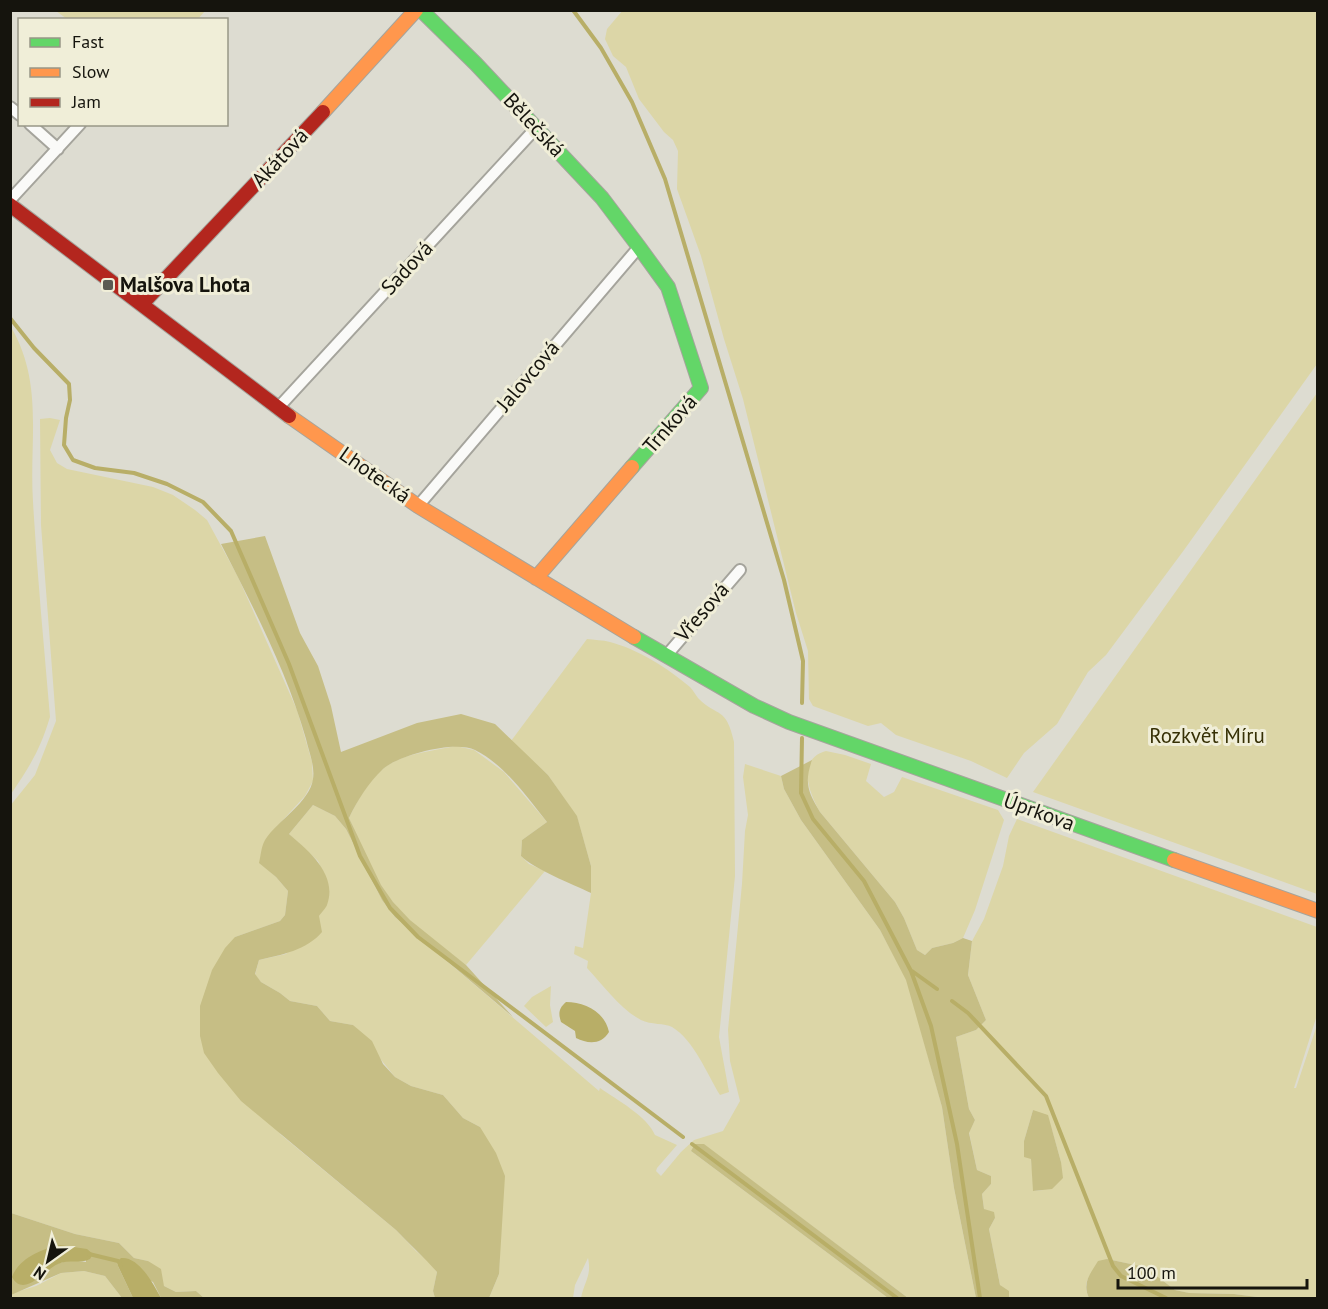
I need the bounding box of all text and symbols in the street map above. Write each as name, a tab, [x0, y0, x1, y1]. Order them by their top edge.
legend	[18, 18, 228, 126]
text: Fast	[72, 30, 104, 53]
text: Slow	[72, 60, 110, 83]
street label: Bělečská	[498, 87, 571, 162]
text: Jam	[71, 90, 101, 113]
street label: Akátová	[245, 122, 314, 193]
street label: Sadová	[375, 235, 438, 300]
place label: Malšova Lhota	[120, 271, 250, 298]
marker: Malšova Lhota	[101, 278, 115, 292]
street label: Jalovcová	[490, 335, 565, 417]
street label: Trnková	[637, 389, 703, 459]
street label: Lhotecká	[334, 440, 416, 509]
street label: Vřesová	[668, 576, 735, 648]
park label: Rozkvět Míru	[1149, 722, 1265, 749]
street label: Úprkova	[1000, 786, 1078, 837]
north arrow	[18, 1231, 78, 1291]
scale bar	[1118, 1252, 1307, 1290]
text: 100 m	[1127, 1261, 1176, 1284]
text: N	[30, 1262, 50, 1285]

